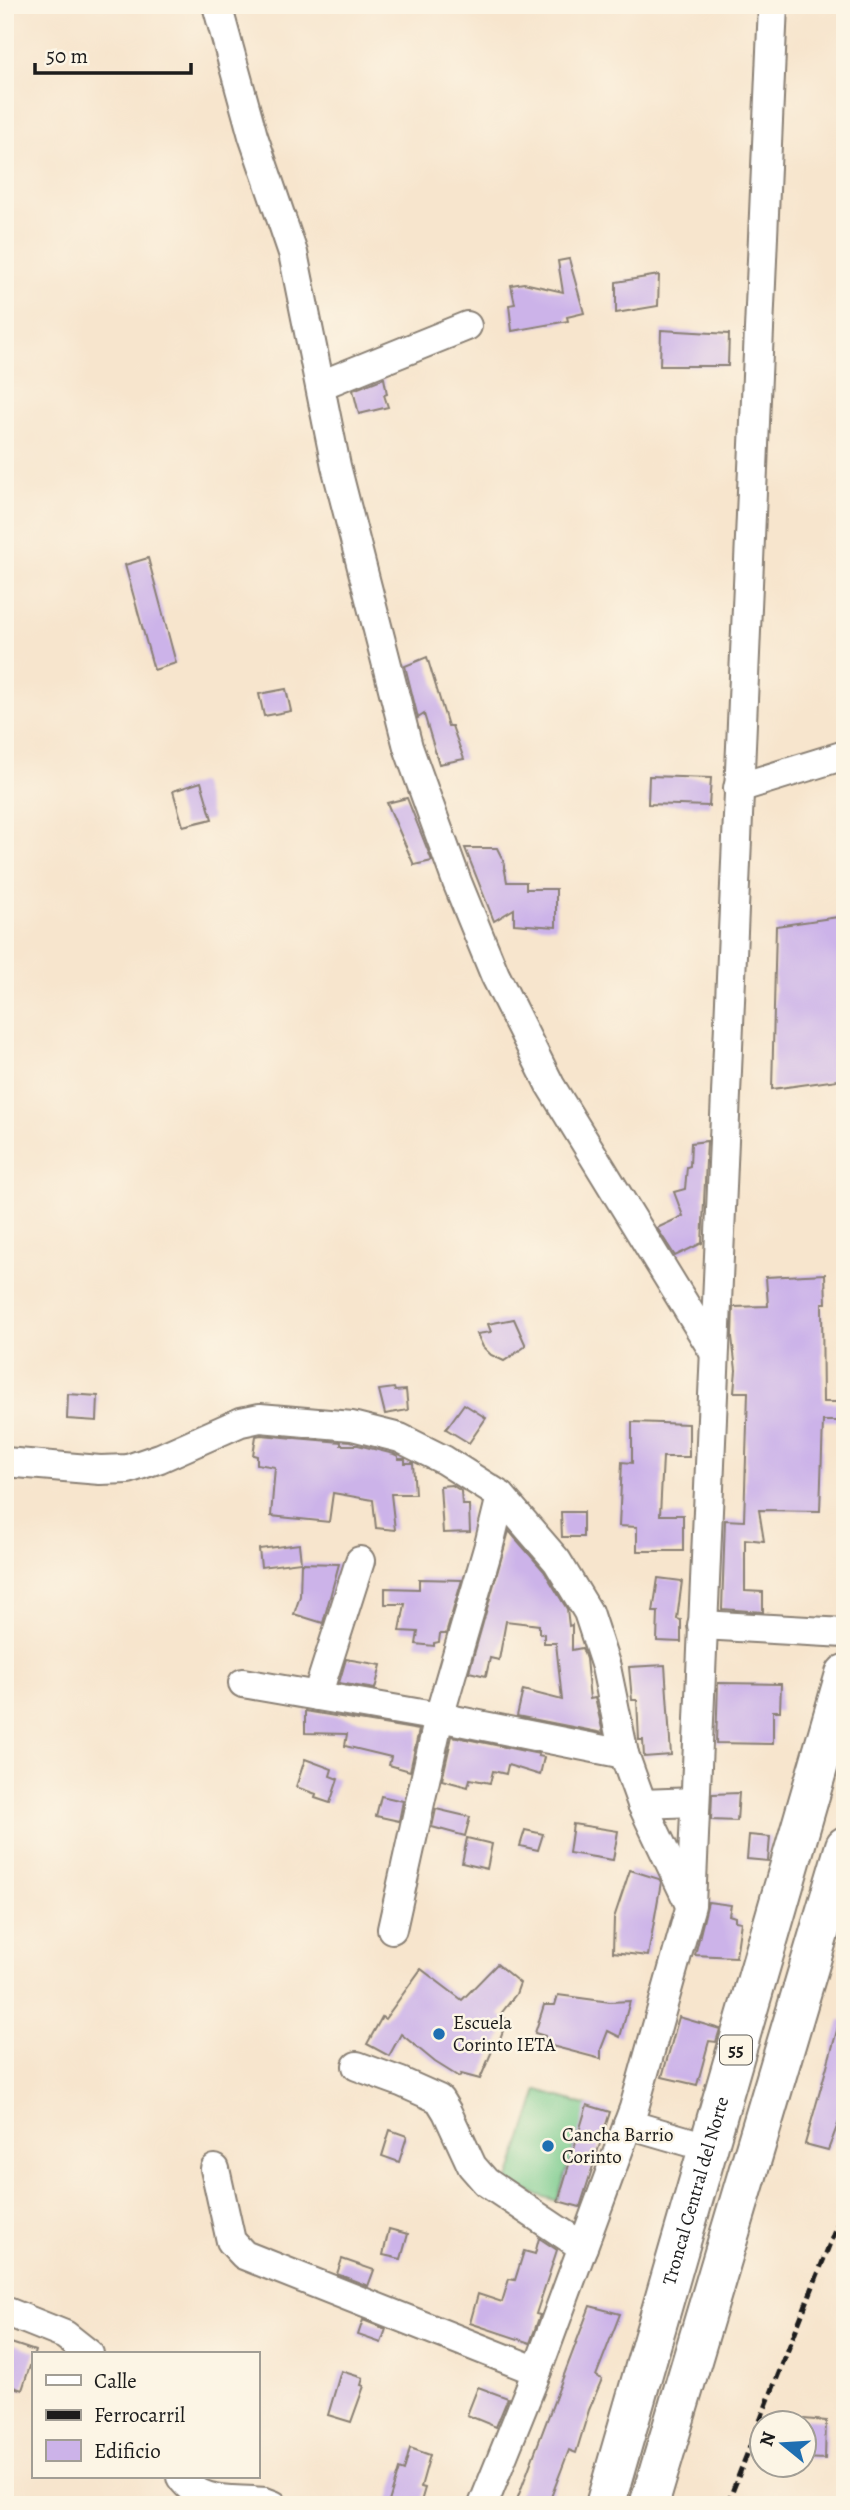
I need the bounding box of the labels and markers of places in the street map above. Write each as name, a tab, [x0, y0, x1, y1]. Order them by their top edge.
place label: Escuela Corinto IETA	[453, 2010, 557, 2058]
marker: Escuela Corinto IETA	[431, 2026, 447, 2042]
place label: Cancha Barrio Corinto	[562, 2122, 674, 2170]
marker: Cancha Barrio Corinto	[540, 2138, 556, 2154]

